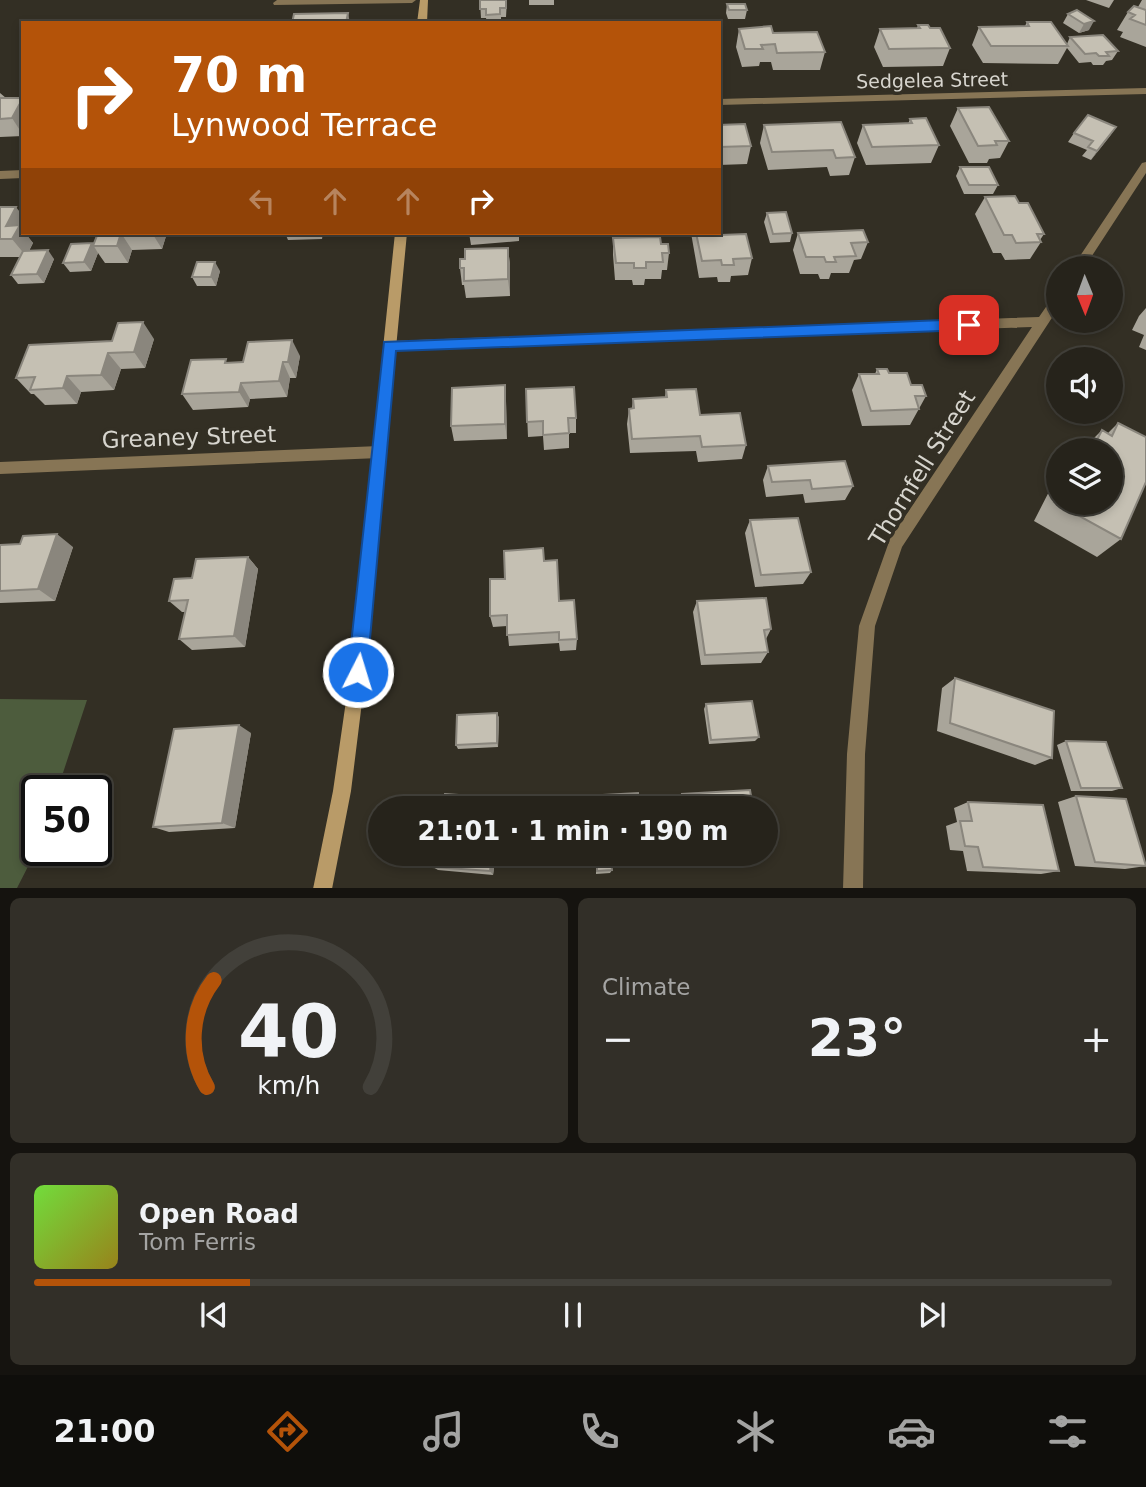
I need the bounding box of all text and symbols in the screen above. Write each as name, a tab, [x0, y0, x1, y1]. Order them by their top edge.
text: 70 m	[171, 47, 307, 104]
icon: right	[56, 49, 147, 140]
street label: Sedgelea Street	[856, 68, 1008, 92]
text: Lynwood Terrace	[171, 106, 437, 144]
icon: left	[243, 182, 281, 220]
icon: ahead	[316, 182, 354, 220]
icon: ahead	[389, 182, 427, 220]
icon: right	[462, 182, 500, 220]
north arrow	[1046, 256, 1124, 332]
map controls	[1046, 256, 1123, 515]
pin	[939, 295, 999, 355]
icon: arrive	[950, 306, 988, 344]
button: sound	[1046, 347, 1123, 424]
street label: Thornfell Street	[863, 385, 980, 551]
street label: Greaney Street	[101, 421, 277, 453]
button: layers	[1046, 438, 1123, 515]
position arrow	[321, 635, 395, 709]
speed limit sign: 50	[21, 775, 112, 866]
text: 21:01 · 1 min · 190 m	[418, 816, 728, 846]
text: Climate	[602, 974, 691, 1000]
text: 40	[238, 989, 340, 1074]
text: 23°	[808, 1008, 906, 1068]
text: −	[602, 1017, 634, 1061]
text: +	[1080, 1017, 1112, 1061]
text: km/h	[257, 1070, 321, 1099]
text: Open Road	[139, 1199, 299, 1229]
text: Tom Ferris	[139, 1229, 256, 1255]
icon: previous	[195, 1296, 233, 1334]
icon: pause	[554, 1296, 592, 1334]
icon: next	[913, 1296, 951, 1334]
icon: directions	[263, 1407, 312, 1456]
icon: music	[419, 1407, 468, 1456]
icon: phone	[575, 1407, 624, 1456]
icon: climate	[731, 1407, 780, 1456]
icon: car	[887, 1407, 936, 1456]
icon: filters	[1043, 1407, 1092, 1456]
text: 21:00	[54, 1412, 155, 1450]

